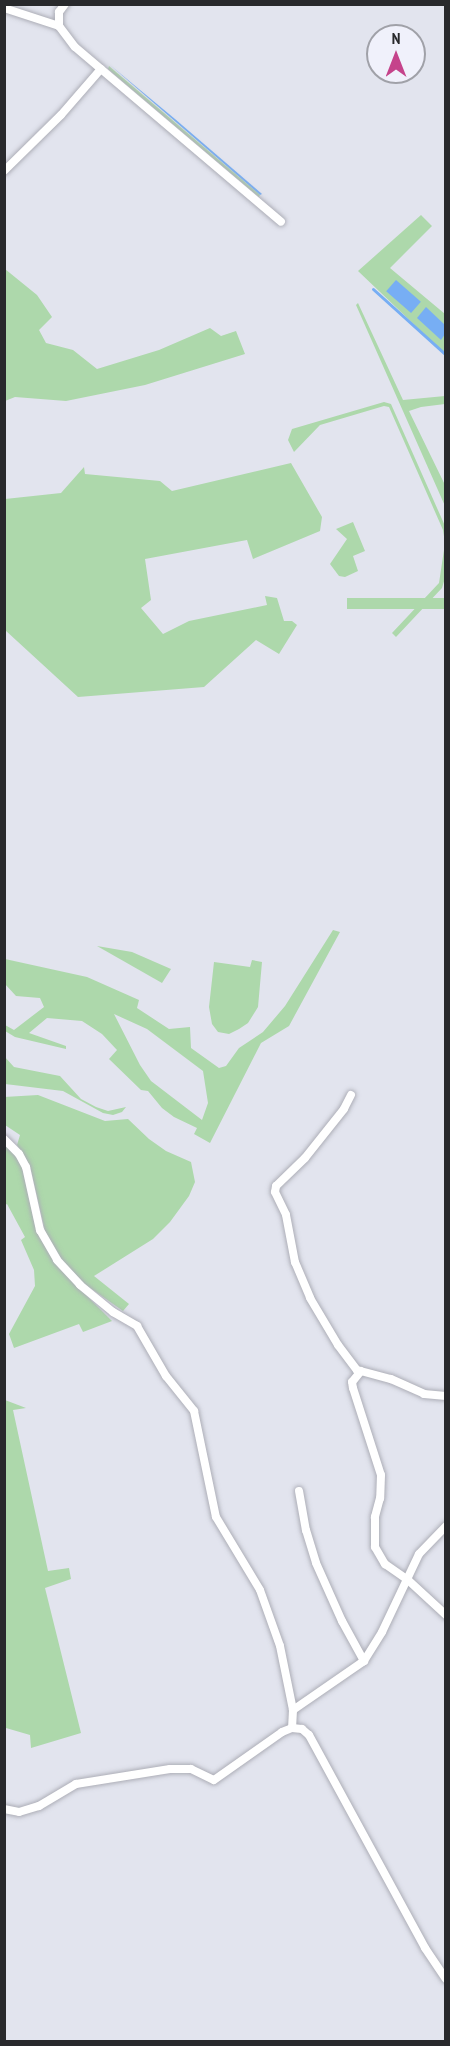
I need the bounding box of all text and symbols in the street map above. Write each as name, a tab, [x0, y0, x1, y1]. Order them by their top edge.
north arrow	[366, 24, 426, 84]
text: N	[392, 28, 400, 48]

